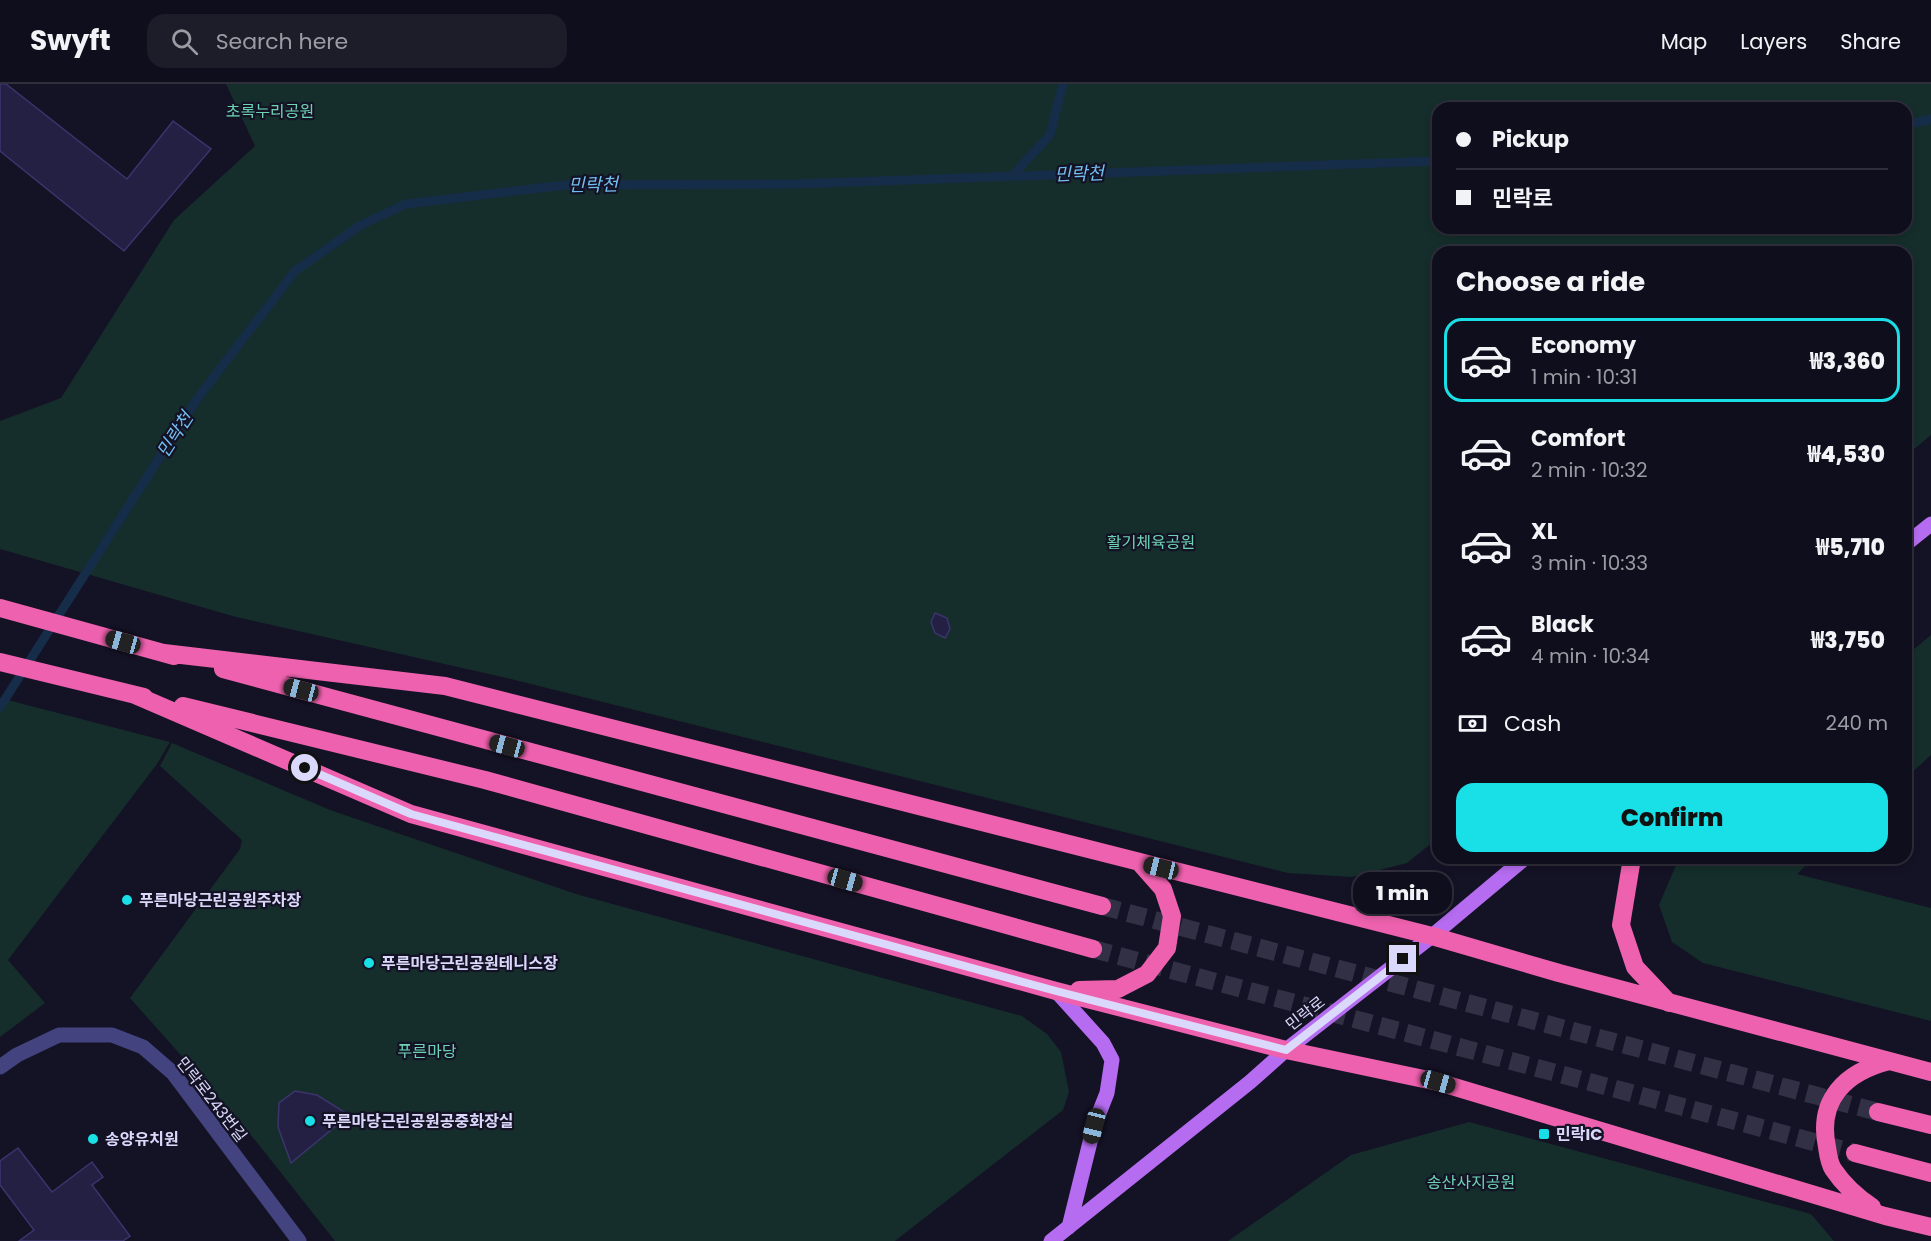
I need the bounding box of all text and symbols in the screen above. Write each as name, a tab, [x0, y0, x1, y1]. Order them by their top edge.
search box	[147, 14, 567, 68]
text: Swyft	[30, 21, 111, 60]
icon: search	[168, 25, 201, 58]
text: Search here	[216, 26, 348, 57]
text: Map	[1661, 27, 1707, 56]
text: Layers	[1740, 27, 1807, 56]
text: Share	[1840, 27, 1901, 56]
park label: 초록누리공원	[226, 100, 314, 123]
text: Pickup	[1492, 124, 1569, 155]
water label: 민락천	[1054, 160, 1107, 187]
water label: 민락천	[568, 172, 620, 197]
text: 민락로	[1492, 183, 1553, 214]
text: Choose a ride	[1456, 263, 1645, 300]
text: Economy	[1531, 330, 1636, 361]
icon: car	[1459, 333, 1513, 387]
text: ₩3,360	[1810, 346, 1885, 377]
text: 1 min · 10:31	[1531, 363, 1637, 391]
water label: 민락천	[151, 405, 200, 462]
text: Comfort	[1531, 423, 1625, 454]
icon: car	[1459, 426, 1513, 480]
text: ₩4,530	[1807, 439, 1885, 470]
text: 2 min · 10:32	[1531, 456, 1648, 484]
text: XL	[1531, 516, 1557, 547]
icon: car	[1459, 519, 1513, 573]
park label: 활기체육공원	[1107, 531, 1195, 554]
text: ₩5,710	[1816, 532, 1885, 563]
text: 3 min · 10:33	[1531, 549, 1648, 577]
text: Black	[1531, 609, 1594, 640]
icon: car	[1459, 612, 1513, 666]
text: ₩3,750	[1811, 625, 1885, 656]
car	[103, 628, 143, 656]
text: 4 min · 10:34	[1531, 642, 1650, 670]
car	[281, 677, 321, 703]
icon: cash	[1456, 707, 1489, 740]
text: Cash	[1504, 708, 1561, 739]
text: 240 m	[1825, 709, 1888, 737]
car	[487, 733, 527, 759]
route start	[291, 754, 318, 781]
button: Confirm	[1456, 783, 1888, 852]
car	[1141, 855, 1181, 881]
car	[825, 866, 865, 894]
callout: 1 min	[1354, 872, 1452, 914]
text: 1 min	[1376, 879, 1429, 907]
place label: 푸른마당근린공원주차장	[139, 889, 301, 912]
marker: 푸른마당근린공원주차장	[120, 893, 134, 907]
route end	[1389, 945, 1416, 972]
place label: 푸른마당근린공원테니스장	[381, 952, 558, 975]
marker: 푸른마당근린공원테니스장	[362, 956, 376, 970]
street label: 민락로	[1281, 991, 1330, 1036]
park label: 푸른마당	[398, 1040, 457, 1063]
street label: 민락로243번길	[171, 1052, 252, 1147]
car	[1418, 1068, 1458, 1096]
car	[1081, 1106, 1107, 1146]
place label: 푸른마당근린공원공중화장실	[322, 1110, 513, 1133]
marker: 푸른마당근린공원공중화장실	[303, 1114, 317, 1128]
place label: 민락IC	[1556, 1123, 1602, 1146]
marker: 민락IC	[1537, 1127, 1551, 1141]
place label: 송양유치원	[105, 1128, 179, 1151]
marker: 송양유치원	[86, 1132, 100, 1146]
park label: 송산사지공원	[1427, 1171, 1515, 1194]

